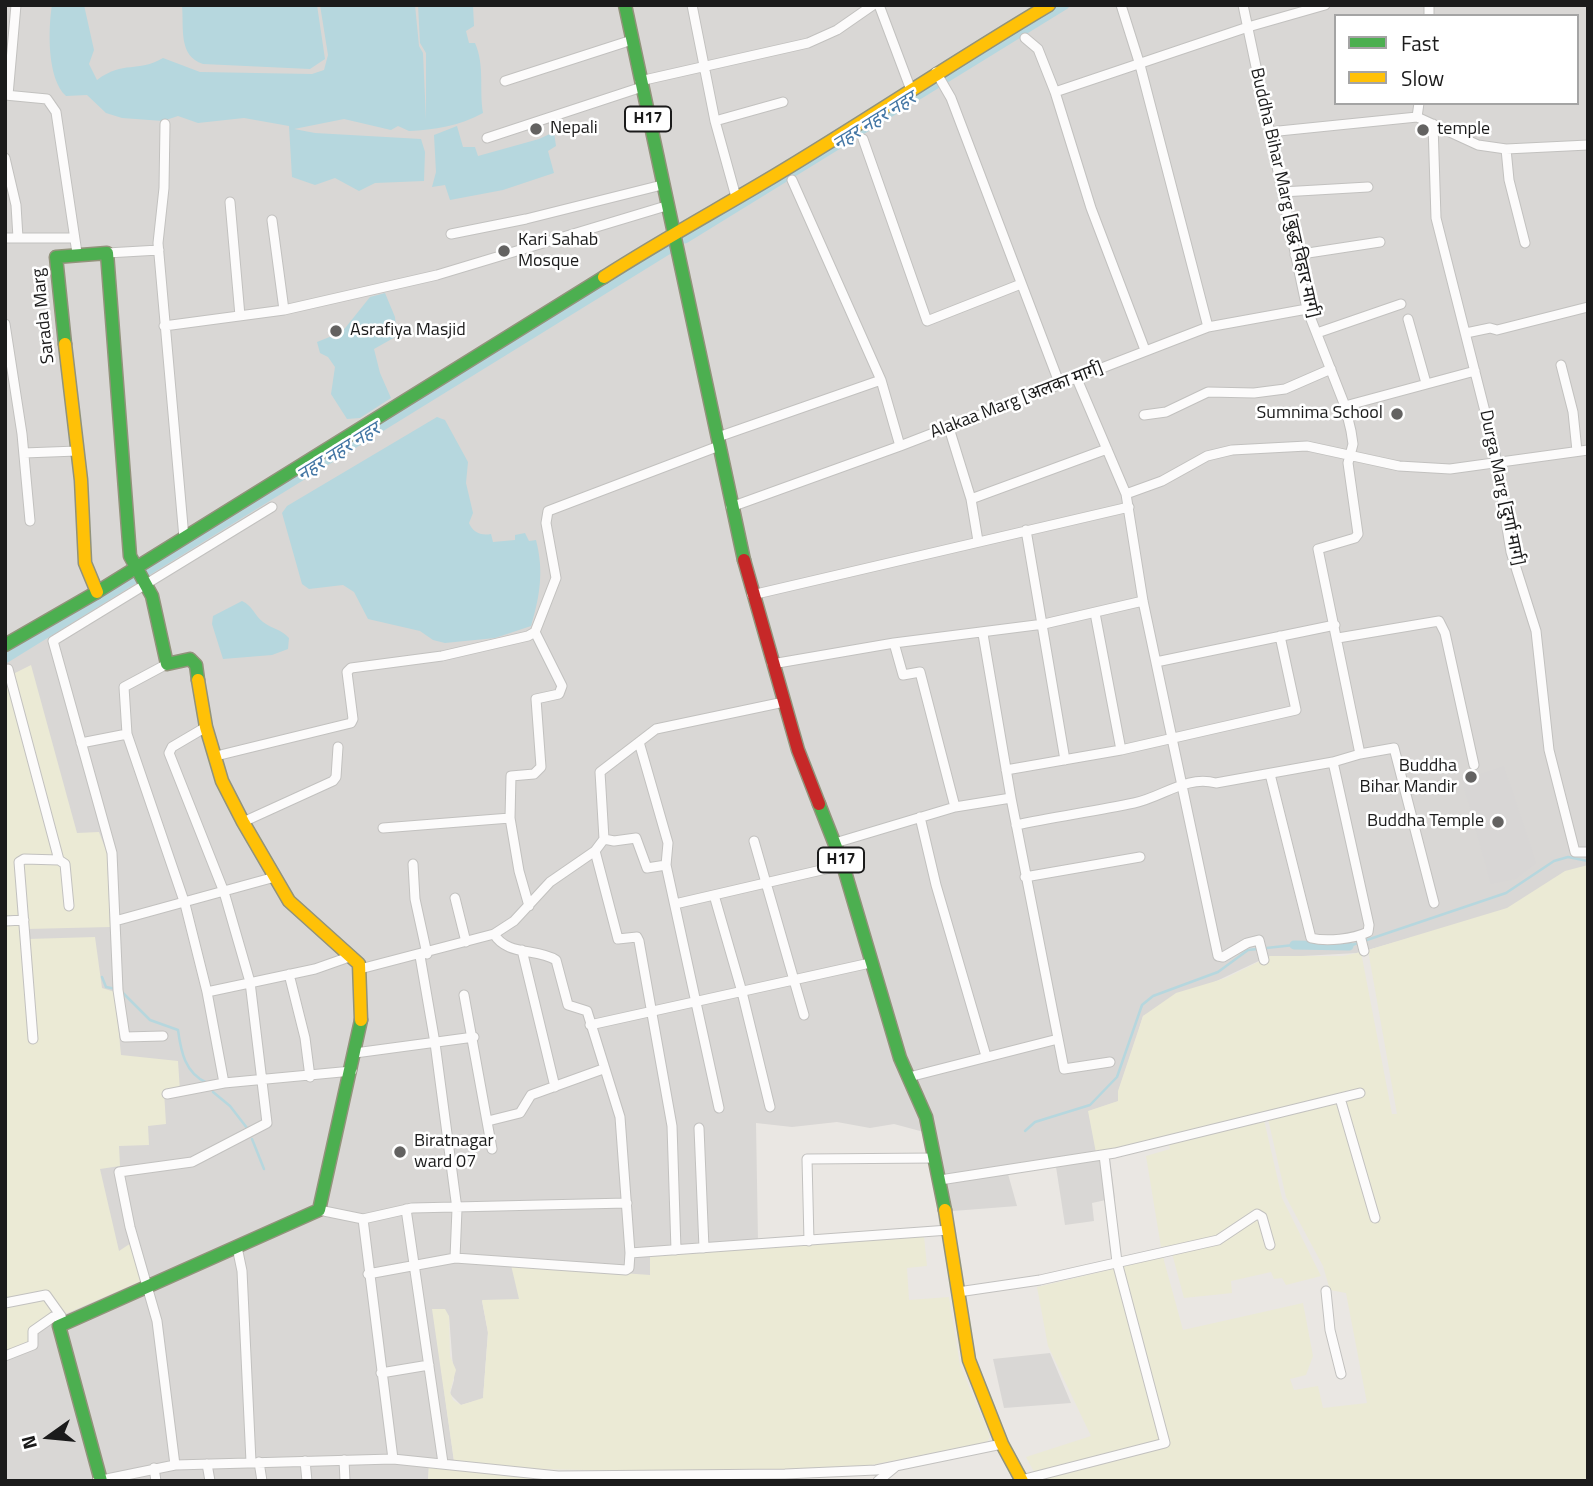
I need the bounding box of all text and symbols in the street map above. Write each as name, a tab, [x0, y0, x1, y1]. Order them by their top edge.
legend	[1334, 14, 1579, 105]
text: Fast	[1401, 27, 1439, 59]
text: Slow	[1401, 62, 1444, 94]
street label: Buddha Bihar Marg [बुद्ध विहार मार्ग]	[1245, 66, 1323, 320]
water label: नहर नहर नहर	[829, 88, 921, 156]
road number: H17	[625, 106, 671, 132]
place label: Nepali	[550, 118, 598, 140]
place label: temple	[1437, 119, 1490, 141]
marker: Nepali	[528, 121, 544, 137]
marker: temple	[1415, 122, 1431, 138]
place label: Kari Sahab Mosque	[518, 230, 598, 272]
marker: Kari Sahab Mosque	[496, 243, 512, 259]
street label: Sarada Marg	[28, 267, 60, 365]
place label: Asrafiya Masjid	[350, 320, 466, 342]
marker: Asrafiya Masjid	[328, 323, 344, 339]
street label: Alakaa Marg [अलका मार्ग]	[927, 358, 1107, 444]
place label: Sumnima School	[1257, 403, 1383, 425]
marker: Sumnima School	[1389, 406, 1405, 422]
street label: Durga Marg [दुर्गा मार्ग]	[1474, 408, 1528, 568]
water label: नहर नहर नहर	[293, 419, 385, 487]
place label: Buddha Bihar Mandir	[1360, 756, 1457, 798]
marker: Buddha Bihar Mandir	[1463, 769, 1479, 785]
place label: Buddha Temple	[1367, 811, 1484, 833]
marker: Buddha Temple	[1490, 814, 1506, 830]
road number: H17	[818, 848, 864, 873]
place label: Biratnagar ward 07	[414, 1131, 494, 1174]
marker: Biratnagar ward 07	[392, 1144, 408, 1160]
north arrow	[14, 1402, 84, 1472]
text: N	[13, 1432, 44, 1453]

